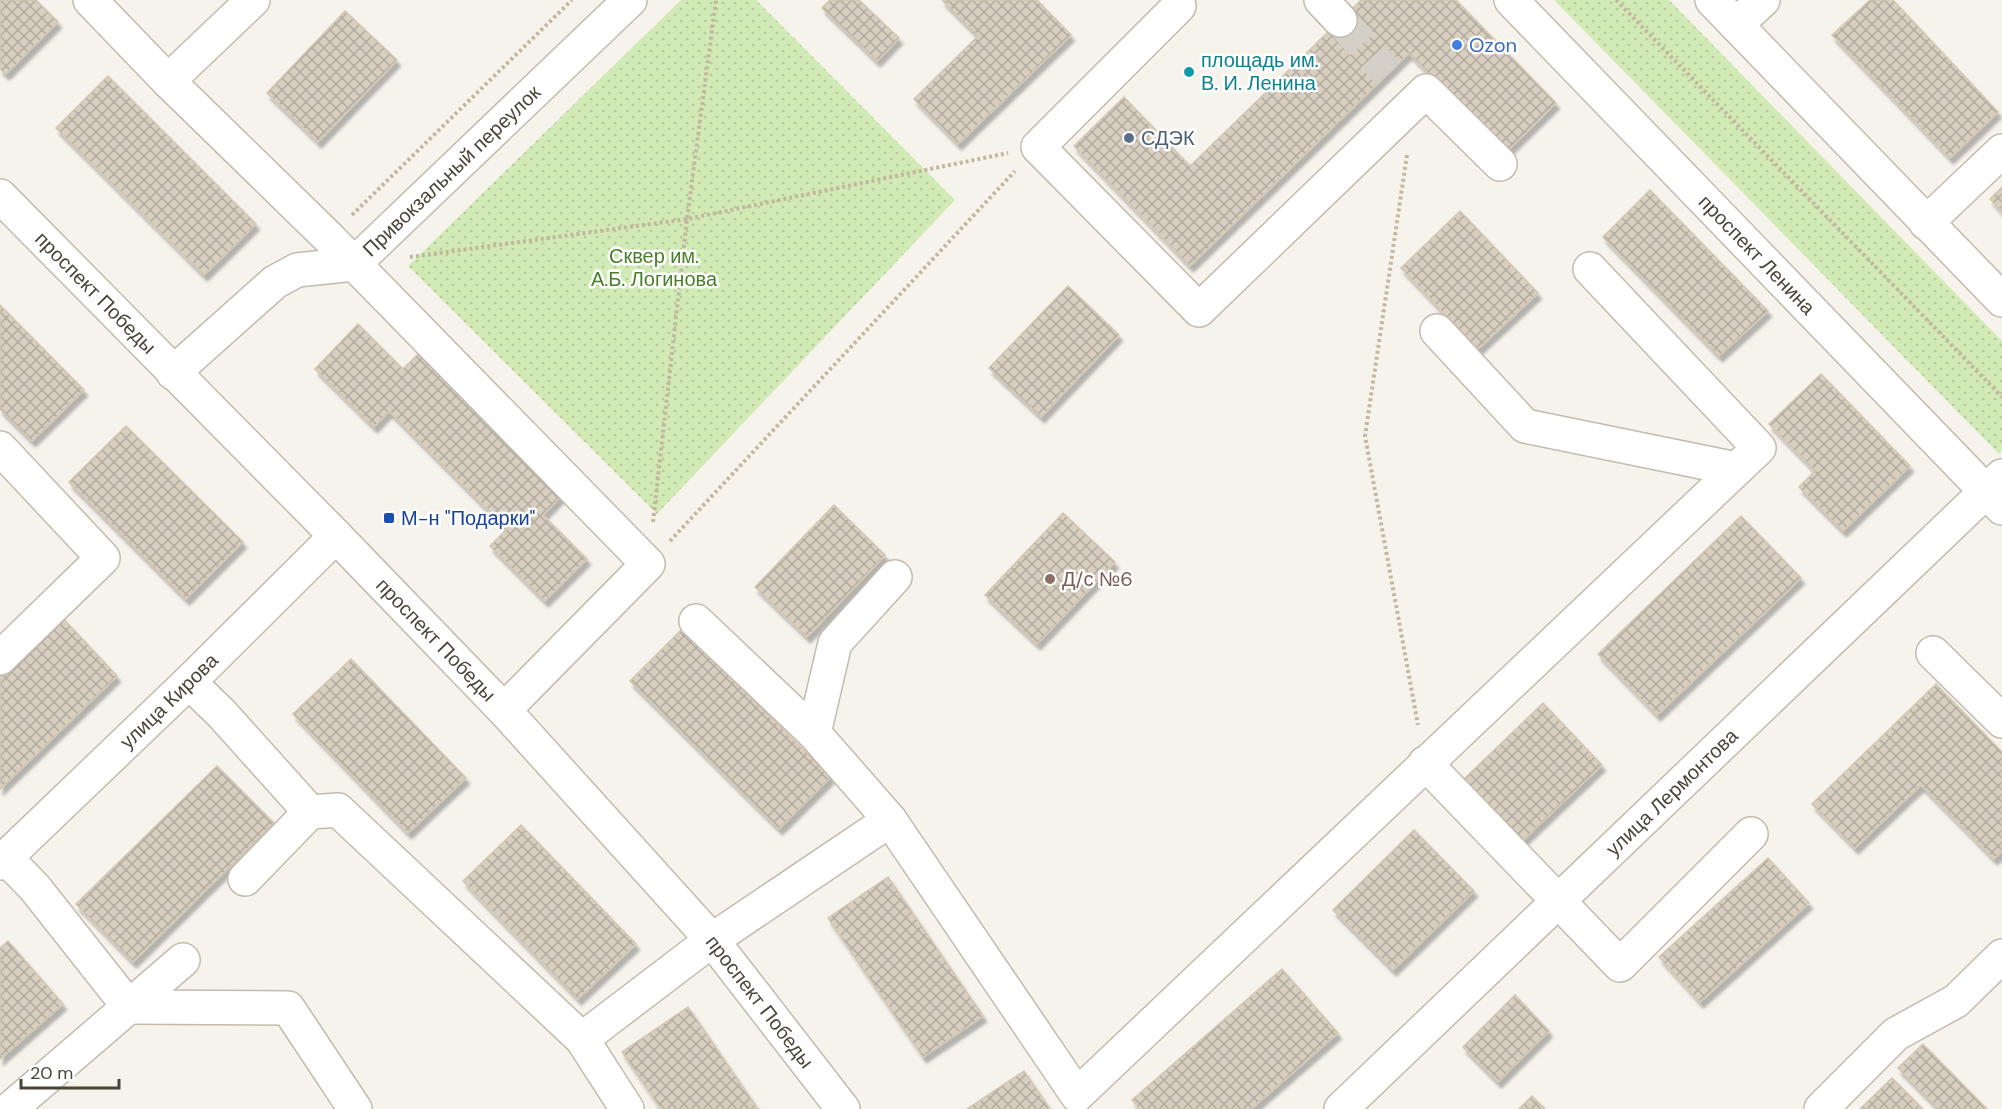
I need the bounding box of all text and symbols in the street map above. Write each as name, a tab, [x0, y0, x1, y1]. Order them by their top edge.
place label: Ozon	[1469, 32, 1517, 58]
marker: Ozon	[1450, 38, 1464, 52]
place label: площадь им. В. И. Ленина	[1201, 47, 1319, 96]
marker: площадь им. В. И. Ленина	[1182, 65, 1196, 79]
street label: Привокзальный переулок	[357, 79, 546, 262]
place label: СДЭК	[1141, 125, 1195, 151]
marker: СДЭК	[1122, 131, 1136, 145]
street label: проспект Ленина	[1693, 189, 1822, 321]
street label: проспект Победы	[29, 226, 162, 359]
park label: Сквер им. А.Б. Логинова	[591, 243, 718, 292]
place label: М-н "Подарки"	[401, 505, 536, 531]
marker: М-н "Подарки"	[382, 511, 396, 525]
place label: Д/с №6	[1062, 566, 1133, 592]
street label: проспект Победы	[370, 572, 502, 707]
marker: Д/с №6	[1043, 572, 1057, 586]
street label: улица Кирова	[114, 647, 224, 754]
street label: улица Лермонтова	[1600, 722, 1744, 862]
street label: проспект Победы	[700, 930, 820, 1074]
scale bar	[21, 1052, 118, 1090]
text: 20 m	[30, 1061, 73, 1085]

